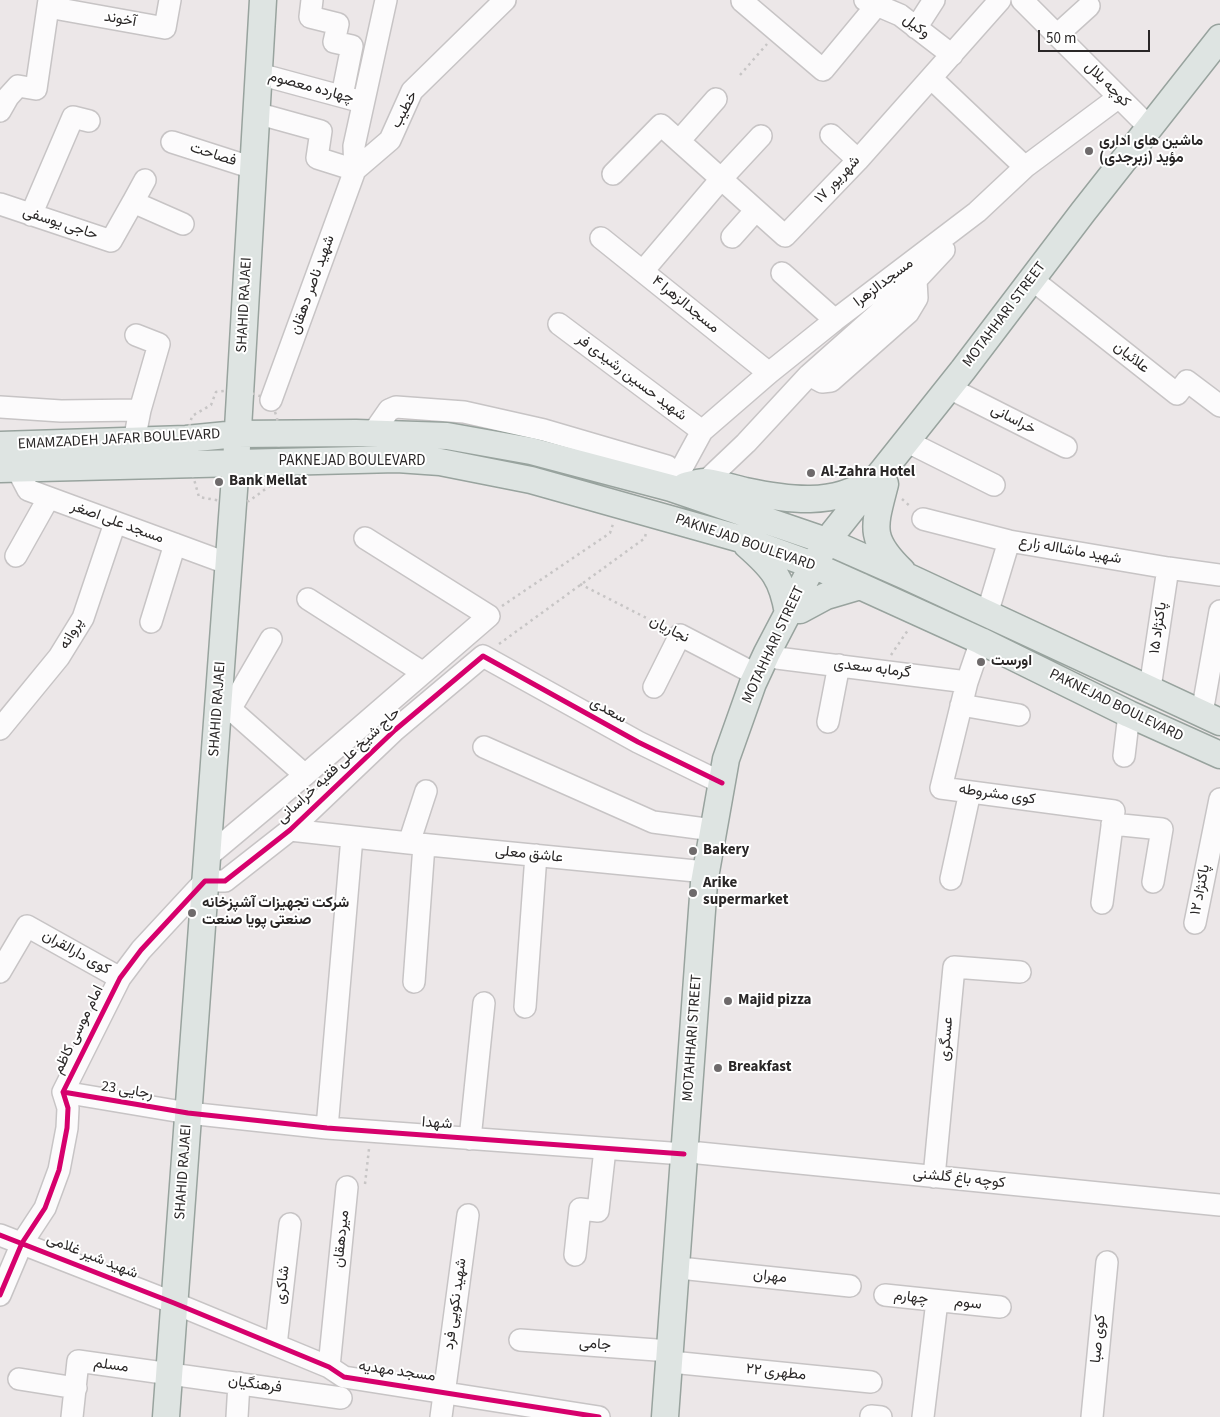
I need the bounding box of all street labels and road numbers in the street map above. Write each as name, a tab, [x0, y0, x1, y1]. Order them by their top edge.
street label: آخوند	[102, 8, 138, 32]
street label: وکیل	[899, 11, 933, 43]
street label: کوچه بلال	[1080, 58, 1134, 112]
street label: چهارده معصوم	[266, 68, 356, 108]
street label: خطیب	[388, 88, 422, 132]
street label: فصاحت	[188, 139, 238, 171]
street label: ۱۷ شهریور	[811, 152, 865, 208]
street label: حاجی یوسفی	[20, 203, 100, 245]
street label: شهید ناصر دهقان	[287, 233, 339, 337]
street label: مسجدالزهرا	[851, 255, 917, 311]
street label: SHAHID RAJAEI	[234, 257, 256, 353]
street label: MOTAHHARI STREET	[959, 259, 1051, 371]
street label: مسجدالزهرا ۴	[648, 272, 722, 338]
street label: شهید حسین رشیدی فر	[572, 331, 690, 425]
street label: علائیان	[1109, 338, 1153, 378]
street label: خراسانی	[988, 401, 1038, 439]
street label: EMAMZADEH JAFAR BOULEVARD	[17, 426, 221, 454]
street label: PAKNEJAD BOULEVARD	[279, 453, 425, 471]
street label: مسجد علی اصغر	[68, 498, 166, 548]
street label: PAKNEJAD BOULEVARD	[673, 511, 817, 575]
street label: شهید ماشااله زارع	[1017, 533, 1123, 569]
street label: MOTAHHARI STREET	[739, 583, 809, 707]
street label: پاکنژاد ۱۵	[1146, 601, 1172, 655]
street label: نجاریان	[646, 612, 692, 648]
street label: پروانه	[56, 615, 88, 653]
street label: گرمابه سعدی	[833, 655, 911, 683]
street label: SHAHID RAJAEI	[206, 661, 230, 757]
street label: PAKNEJAD BOULEVARD	[1046, 666, 1186, 746]
street label: سعدی	[587, 694, 629, 728]
street label: حاج شیخ علی فقیه خراسانی	[273, 704, 405, 828]
street label: کوی مشروطه	[957, 781, 1037, 809]
street label: عاشق معلی	[494, 842, 564, 868]
street label: پاکنژاد ۱۲	[1187, 863, 1215, 917]
street label: کوی دارالقران	[39, 927, 113, 979]
street label: MOTAHHARI STREET	[680, 974, 706, 1102]
street label: امام موسی کاظم	[50, 983, 108, 1077]
street label: عسگری	[936, 1016, 958, 1062]
street label: رجایی 23	[100, 1078, 154, 1104]
street label: شهدا	[421, 1114, 453, 1134]
street label: SHAHID RAJAEI	[172, 1124, 196, 1220]
street label: کوچه باغ گلشنی	[912, 1165, 1006, 1193]
street label: میردهقان	[330, 1209, 354, 1269]
street label: شهید شیر غلامی	[44, 1230, 140, 1284]
street label: شهید نکویی فرد	[441, 1257, 471, 1351]
street label: شاکری	[272, 1265, 294, 1305]
street label: مهران	[752, 1266, 788, 1288]
street label: چهارم	[893, 1287, 929, 1309]
street label: سوم	[953, 1294, 983, 1314]
street label: کوی صبا	[1088, 1314, 1110, 1364]
street label: جامی	[578, 1335, 612, 1355]
street label: مسلم	[92, 1355, 130, 1377]
street label: مسجد مهدیه	[357, 1358, 437, 1386]
street label: مطهری ۲۲	[745, 1361, 807, 1385]
street label: فرهنگیان	[227, 1372, 283, 1398]

